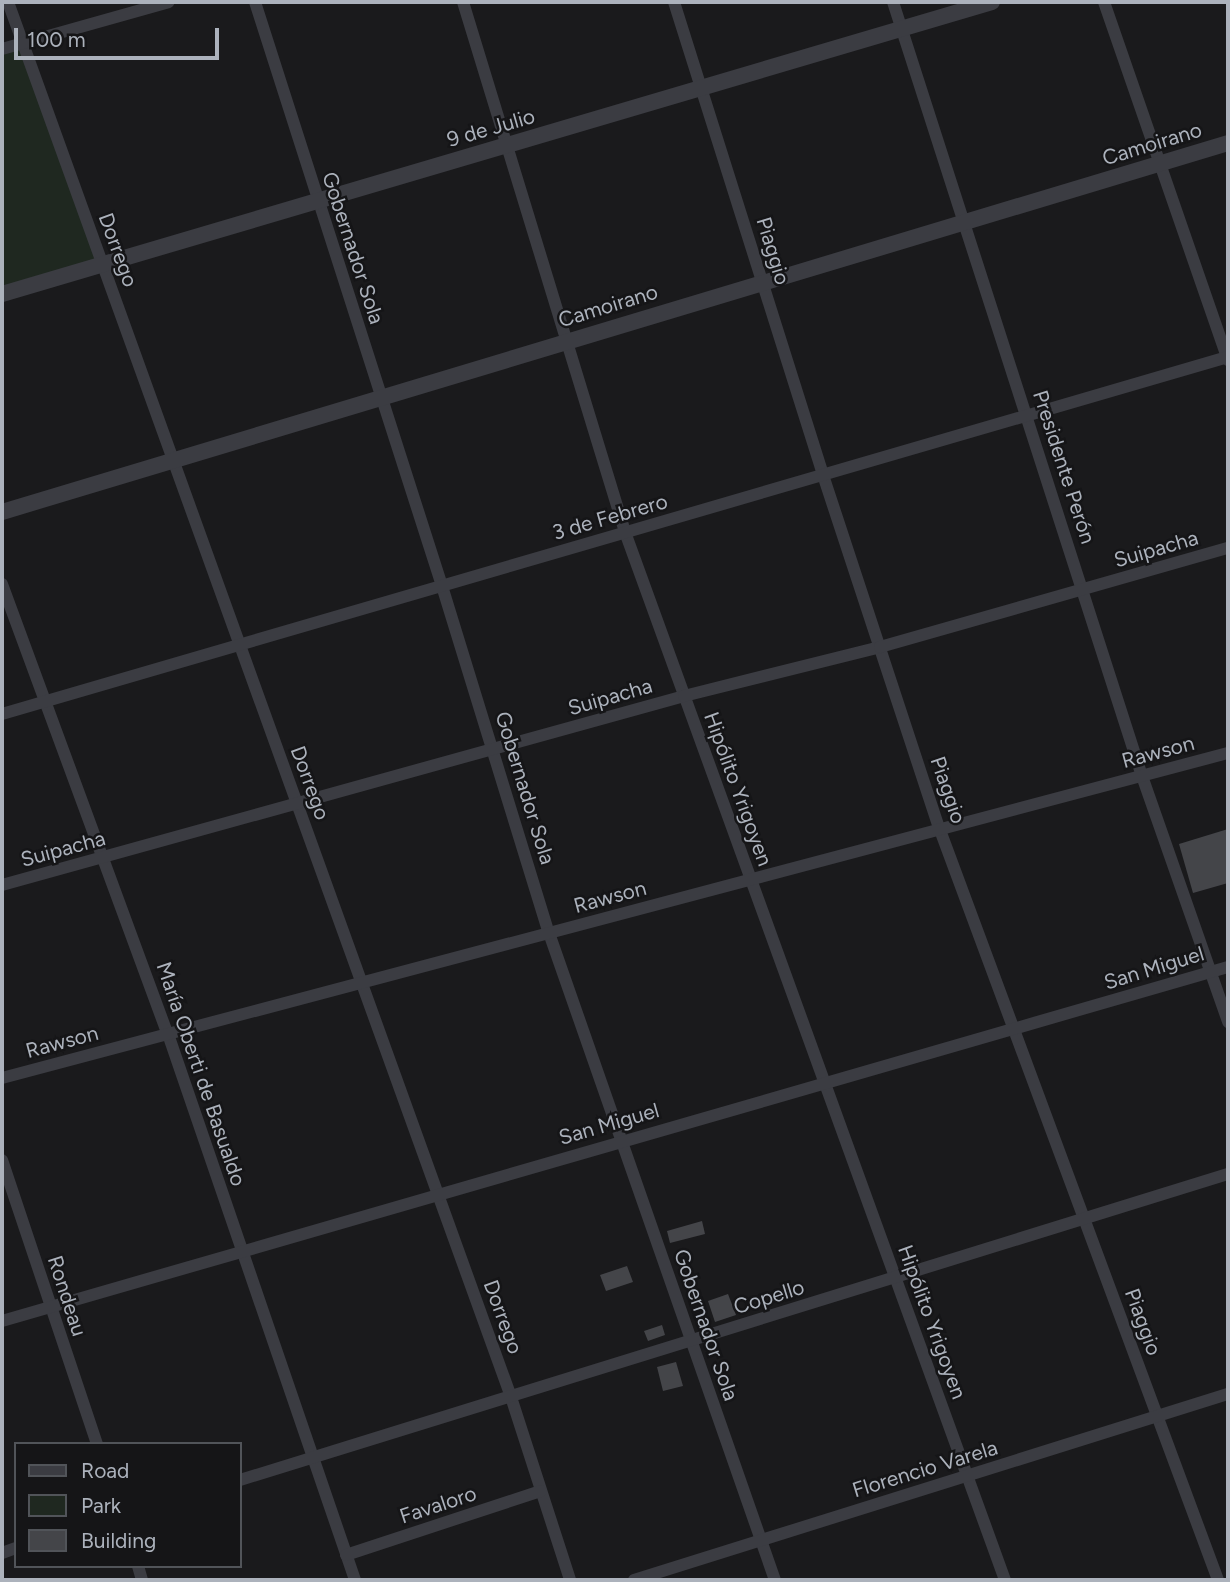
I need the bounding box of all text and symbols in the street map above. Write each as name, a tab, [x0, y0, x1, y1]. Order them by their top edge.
scale bar	[18, 14, 222, 58]
text: 100 m	[27, 27, 86, 52]
street label: 9 de Julio	[444, 103, 538, 153]
street label: Camoirano	[1099, 117, 1205, 171]
street label: Gobernador Sola	[317, 169, 389, 327]
street label: Dorrego	[93, 210, 143, 290]
street label: Piaggio	[751, 214, 795, 288]
street label: Camoirano	[555, 279, 661, 333]
street label: Presidente Perón	[1027, 387, 1101, 547]
street label: 3 de Febrero	[550, 489, 670, 545]
street label: Suipacha	[1111, 525, 1201, 573]
street label: Suipacha	[565, 673, 655, 721]
street label: Gobernador Sola	[490, 708, 560, 868]
street label: Hipólito Yrigoyen	[698, 708, 778, 870]
street label: Rawson	[1119, 730, 1197, 774]
street label: Dorrego	[285, 743, 335, 823]
street label: Piaggio	[925, 753, 971, 827]
street label: Suipacha	[18, 826, 108, 872]
street label: Rawson	[571, 875, 649, 919]
street label: San Miguel	[1101, 941, 1207, 995]
street label: María Oberti de Basualdo	[151, 959, 251, 1189]
street label: Rawson	[23, 1020, 101, 1064]
street label: San Miguel	[556, 1098, 662, 1150]
street label: Hipólito Yrigoyen	[892, 1241, 972, 1403]
street label: Gobernador Sola	[668, 1246, 744, 1404]
street label: Rondeau	[42, 1253, 92, 1339]
street label: Copello	[731, 1274, 807, 1320]
street label: Dorrego	[478, 1277, 528, 1357]
street label: Piaggio	[1119, 1285, 1167, 1359]
street label: Florencio Varela	[849, 1435, 1001, 1503]
legend	[14, 1442, 242, 1568]
text: Road	[81, 1458, 129, 1483]
street label: Favaloro	[396, 1481, 480, 1529]
text: Park	[81, 1493, 121, 1518]
text: Building	[81, 1528, 156, 1553]

